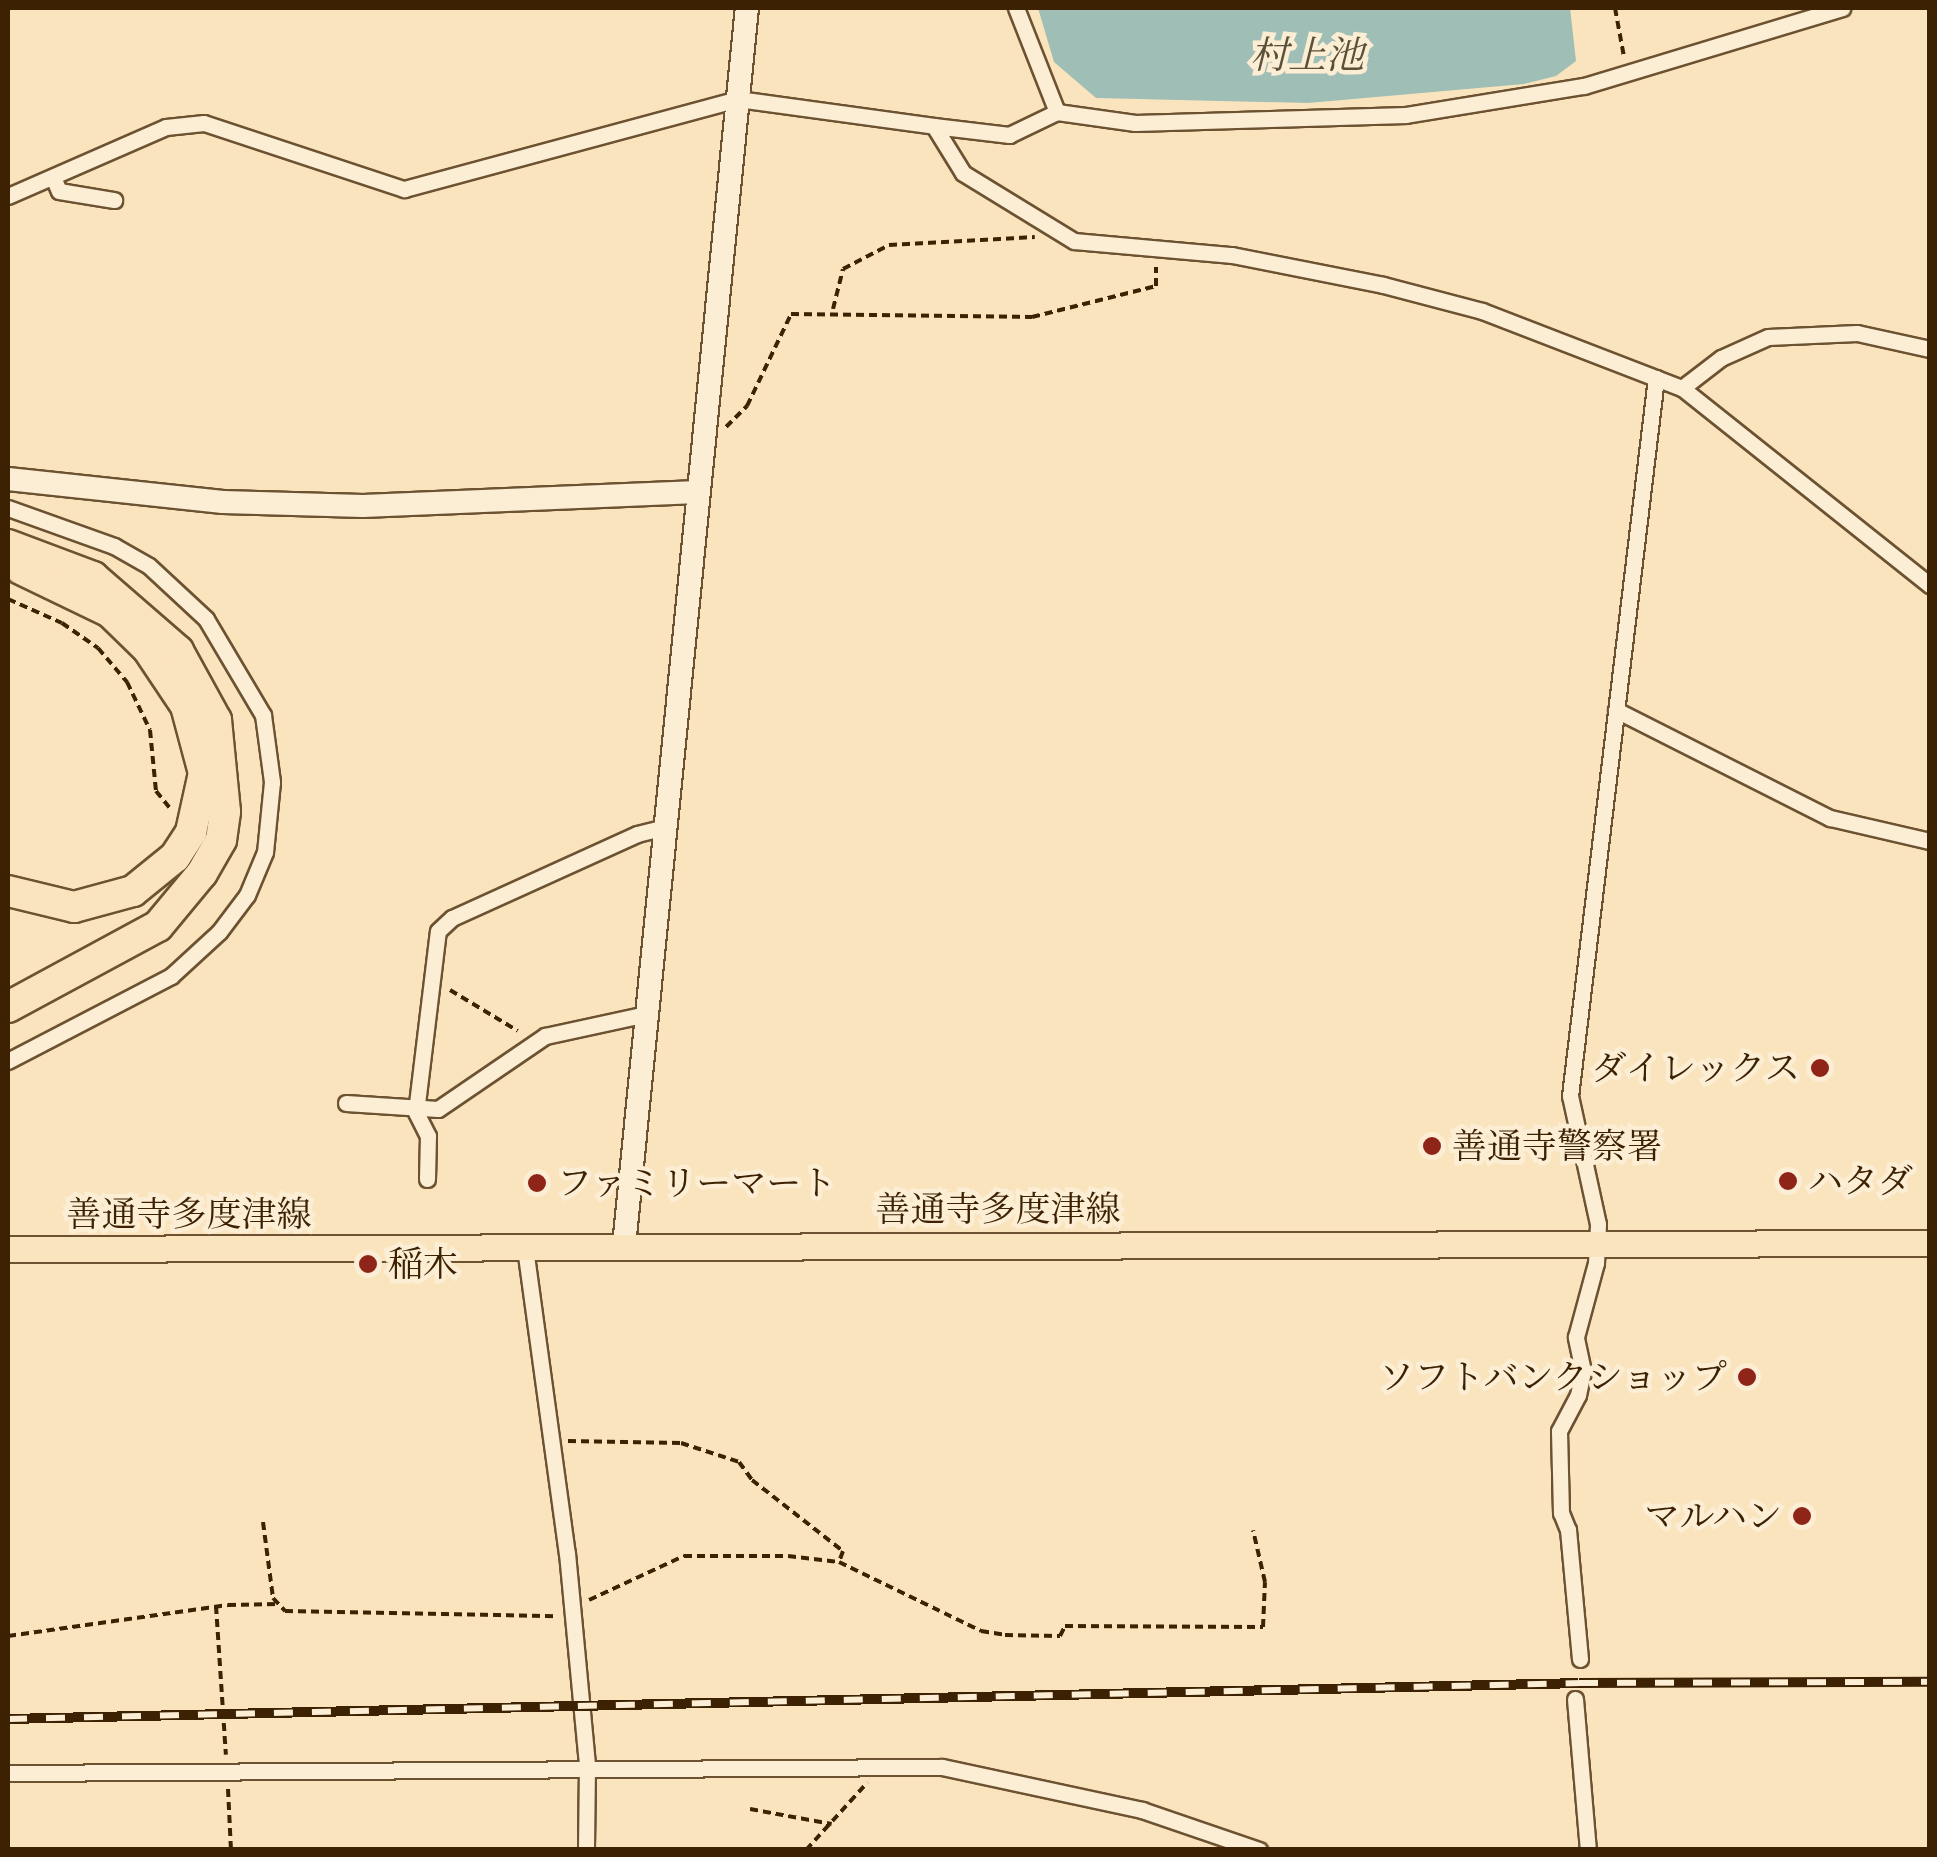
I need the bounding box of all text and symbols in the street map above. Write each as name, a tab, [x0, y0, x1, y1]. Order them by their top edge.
water label: 村上池	[1250, 32, 1364, 78]
place label: ダイレックス	[1590, 1047, 1800, 1089]
marker: ダイレックス	[1809, 1057, 1831, 1079]
place label: 善通寺警察署	[1452, 1125, 1662, 1167]
marker: 善通寺警察署	[1421, 1135, 1443, 1157]
place label: ハタダ	[1808, 1160, 1913, 1202]
place label: ファミリーマート	[557, 1162, 837, 1204]
marker: ハタダ	[1777, 1170, 1799, 1192]
marker: ファミリーマート	[526, 1172, 548, 1194]
street label: 善通寺多度津線	[876, 1188, 1120, 1230]
street label: 善通寺多度津線	[67, 1193, 311, 1235]
place label: 稲木	[388, 1243, 458, 1285]
marker: 稲木	[357, 1253, 379, 1275]
place label: ソフトバンクショップ	[1377, 1356, 1727, 1398]
marker: ソフトバンクショップ	[1736, 1366, 1758, 1388]
place label: マルハン	[1642, 1495, 1782, 1537]
marker: マルハン	[1791, 1505, 1813, 1527]

